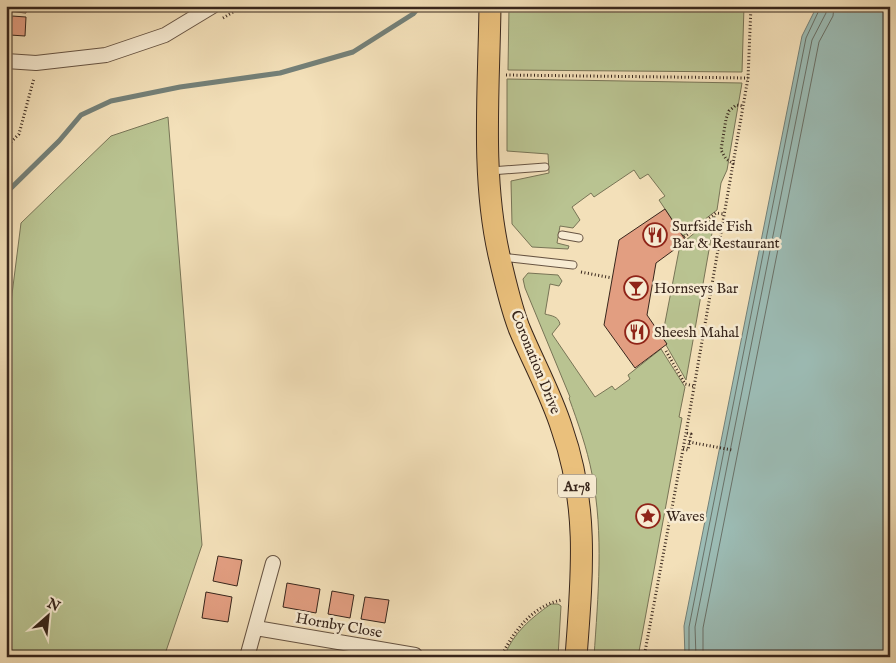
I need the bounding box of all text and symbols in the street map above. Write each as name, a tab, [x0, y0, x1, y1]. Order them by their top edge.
place label: Surfside Fish Bar & Restaurant	[672, 217, 780, 253]
restaurant icon: Surfside Fish Bar & Restaurant	[642, 222, 668, 248]
bar icon: Hornseys Bar	[623, 275, 649, 301]
place label: Hornseys Bar	[654, 279, 739, 298]
street label: Coronation Drive	[506, 308, 565, 417]
restaurant icon: Sheesh Mahal	[624, 319, 650, 345]
place label: Sheesh Mahal	[654, 323, 740, 342]
road number: A178	[558, 474, 596, 498]
place icon: Waves	[635, 503, 661, 529]
place label: Waves	[666, 507, 704, 526]
north arrow	[22, 590, 72, 640]
text: N	[43, 594, 63, 616]
street label: Hornby Close	[294, 609, 384, 642]

